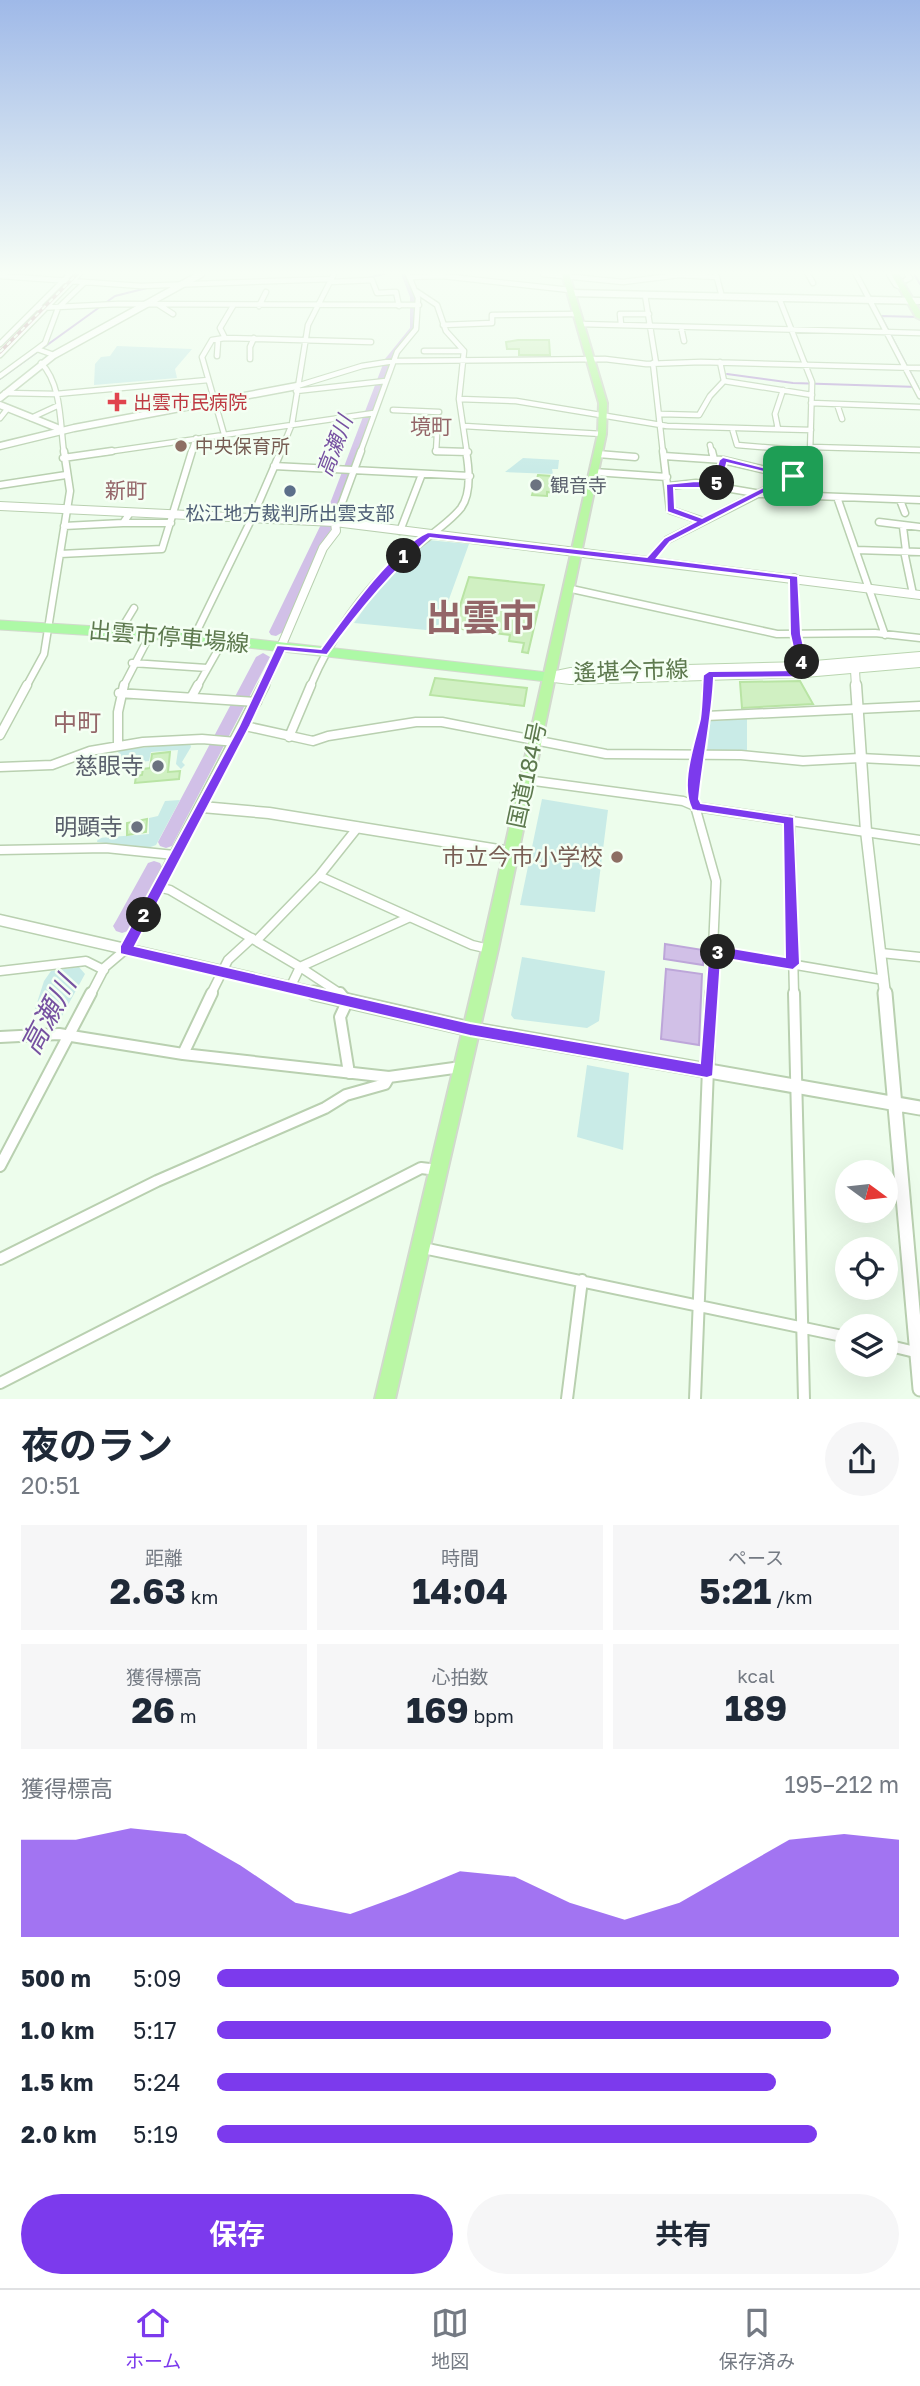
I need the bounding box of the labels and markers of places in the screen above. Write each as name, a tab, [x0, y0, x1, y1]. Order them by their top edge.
place label: 出雲市民病院	[133, 390, 247, 413]
marker: 出雲市民病院	[107, 392, 127, 412]
place label: 中央保育所	[195, 434, 290, 457]
marker: 中央保育所	[173, 438, 189, 454]
pin	[763, 446, 823, 506]
pin: 5	[700, 466, 734, 500]
place label: 観音寺	[550, 473, 607, 496]
marker: 観音寺	[528, 477, 544, 493]
marker: 松江地方裁判所出雲支部	[282, 483, 298, 499]
place label: 松江地方裁判所出雲支部	[185, 501, 395, 524]
pin: 1	[386, 538, 422, 574]
pin: 4	[784, 644, 820, 680]
place label: 慈眼寺	[75, 751, 144, 779]
marker: 慈眼寺	[150, 758, 166, 774]
place label: 明顕寺	[54, 812, 123, 840]
marker: 明顕寺	[129, 819, 145, 835]
place label: 市立今市小学校	[442, 842, 603, 870]
marker: 市立今市小学校	[609, 849, 625, 865]
pin: 2	[127, 898, 162, 932]
pin: 3	[700, 934, 736, 970]

